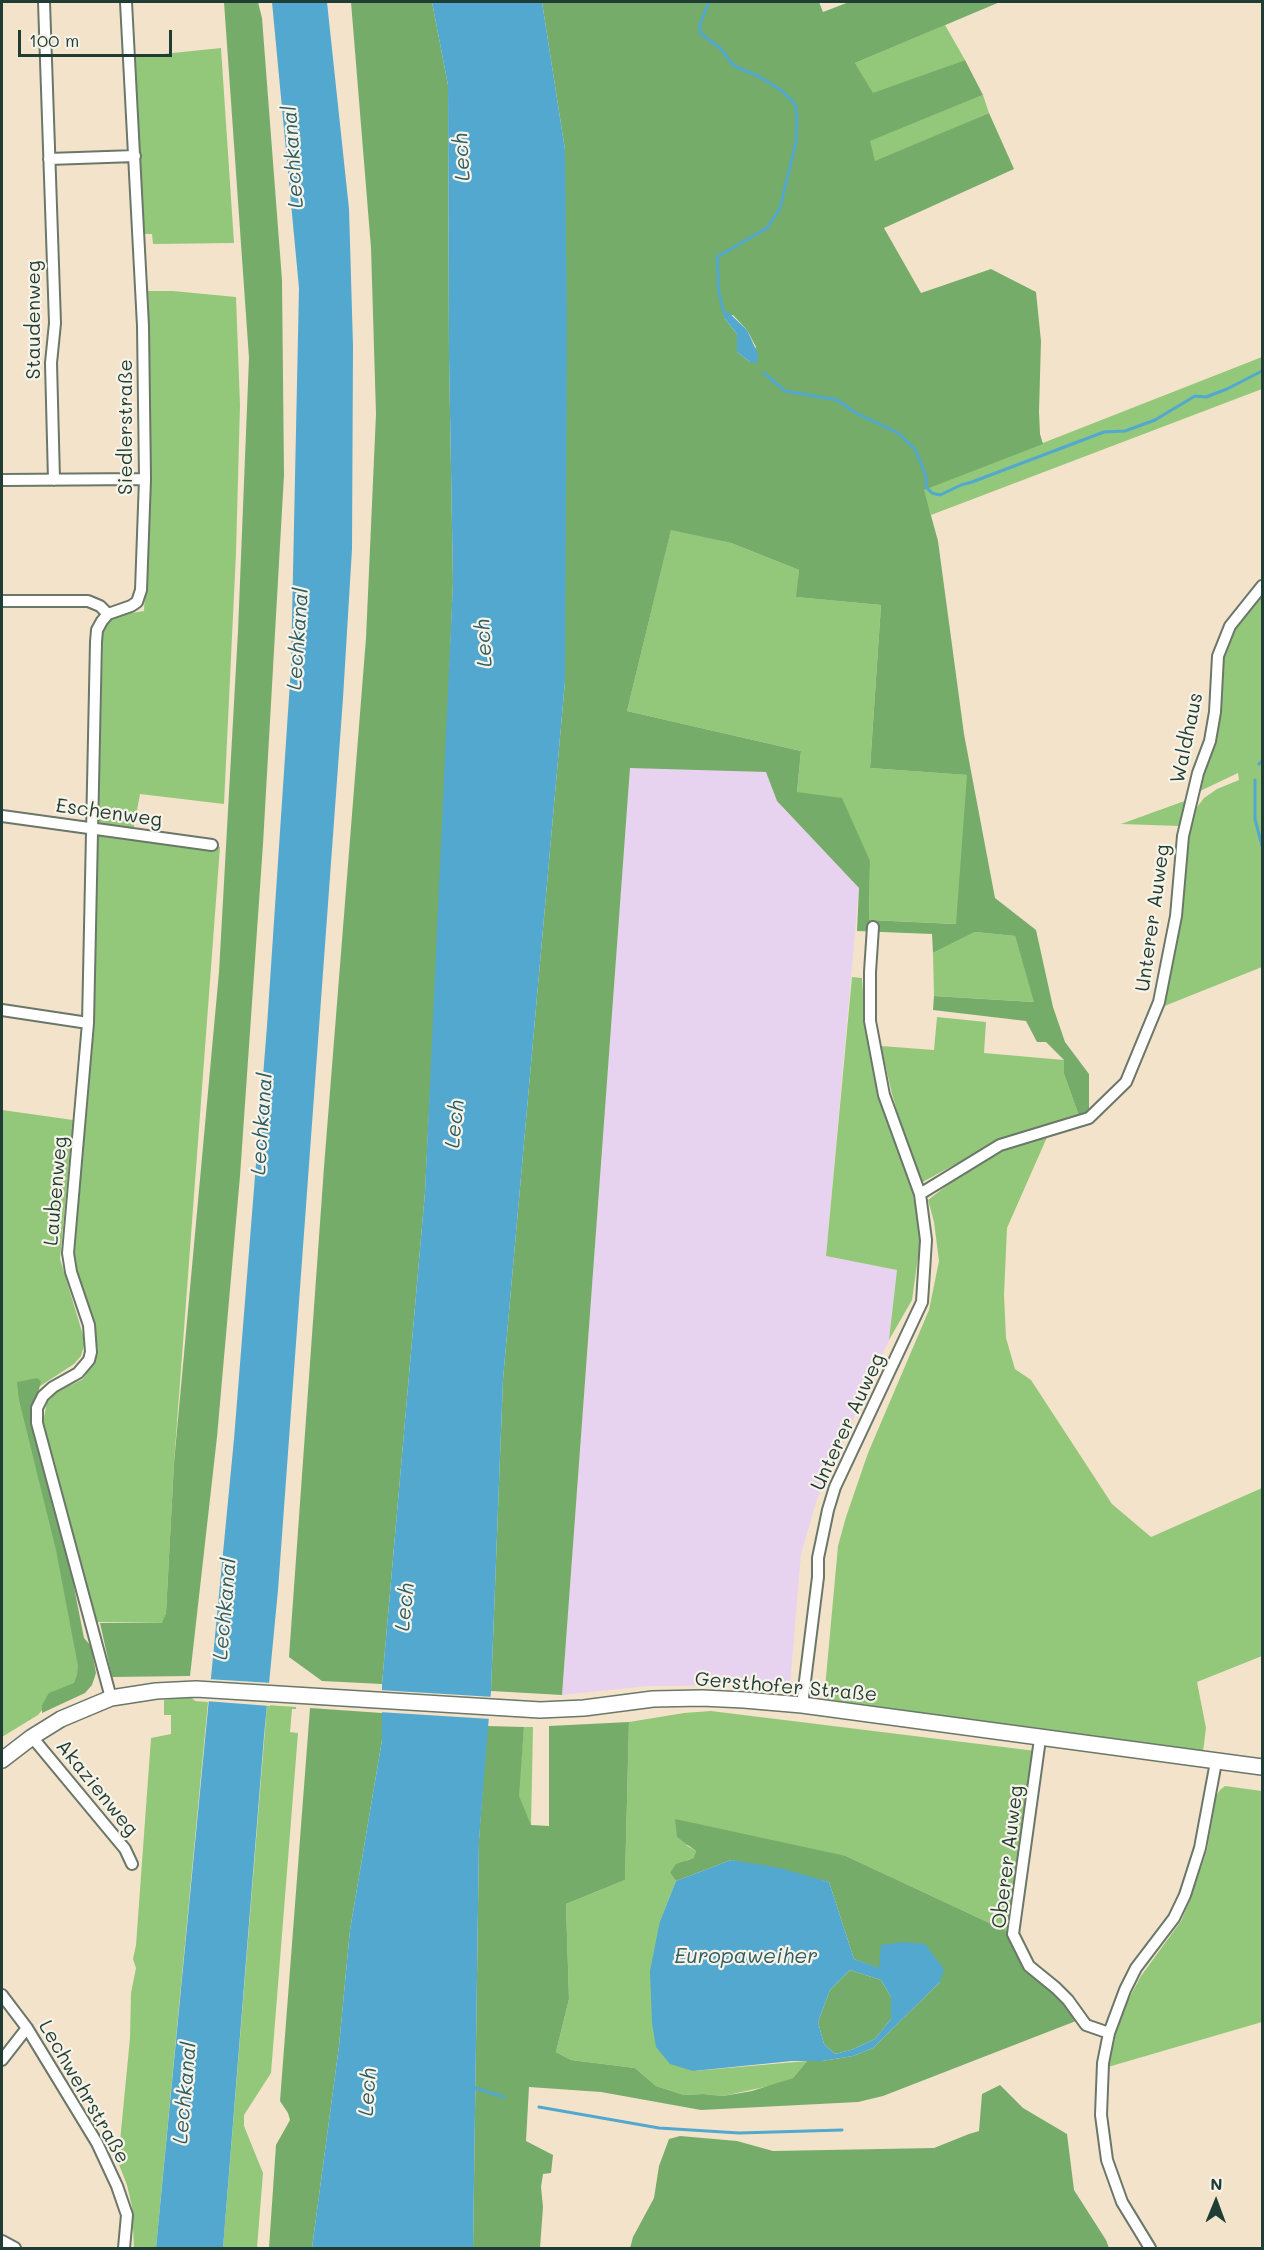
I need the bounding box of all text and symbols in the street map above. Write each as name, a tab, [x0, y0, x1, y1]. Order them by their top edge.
scale bar	[21, 18, 176, 56]
text: 100 m	[29, 28, 79, 52]
water label: Lechkanal	[277, 105, 309, 209]
water label: Lech	[448, 132, 476, 182]
street label: Staudenweg	[22, 260, 46, 380]
street label: Siedlerstraße	[114, 359, 138, 495]
water label: Lechkanal	[282, 587, 314, 691]
water label: Lech	[470, 618, 498, 668]
street label: Waldhaus	[1166, 690, 1208, 786]
street label: Eschenweg	[54, 794, 164, 832]
street label: Unterer Auweg	[1131, 843, 1175, 993]
water label: Lechkanal	[246, 1072, 278, 1176]
water label: Lech	[440, 1099, 470, 1149]
street label: Laubenweg	[39, 1135, 73, 1247]
street label: Unterer Auweg	[806, 1350, 890, 1494]
water label: Lechkanal	[208, 1557, 242, 1661]
water label: Lech	[390, 1582, 420, 1632]
street label: Gersthofer Straße	[694, 1667, 878, 1707]
street label: Akazienweg	[51, 1735, 143, 1841]
street label: Oberer Auweg	[987, 1784, 1029, 1930]
water label: Europaweiher	[674, 1944, 818, 1970]
street label: Lechwehrstraße	[33, 2016, 135, 2168]
water label: Lechkanal	[168, 2041, 202, 2145]
water label: Lech	[354, 2067, 382, 2117]
north arrow	[1186, 2172, 1246, 2232]
text: N	[1210, 2173, 1223, 2194]

